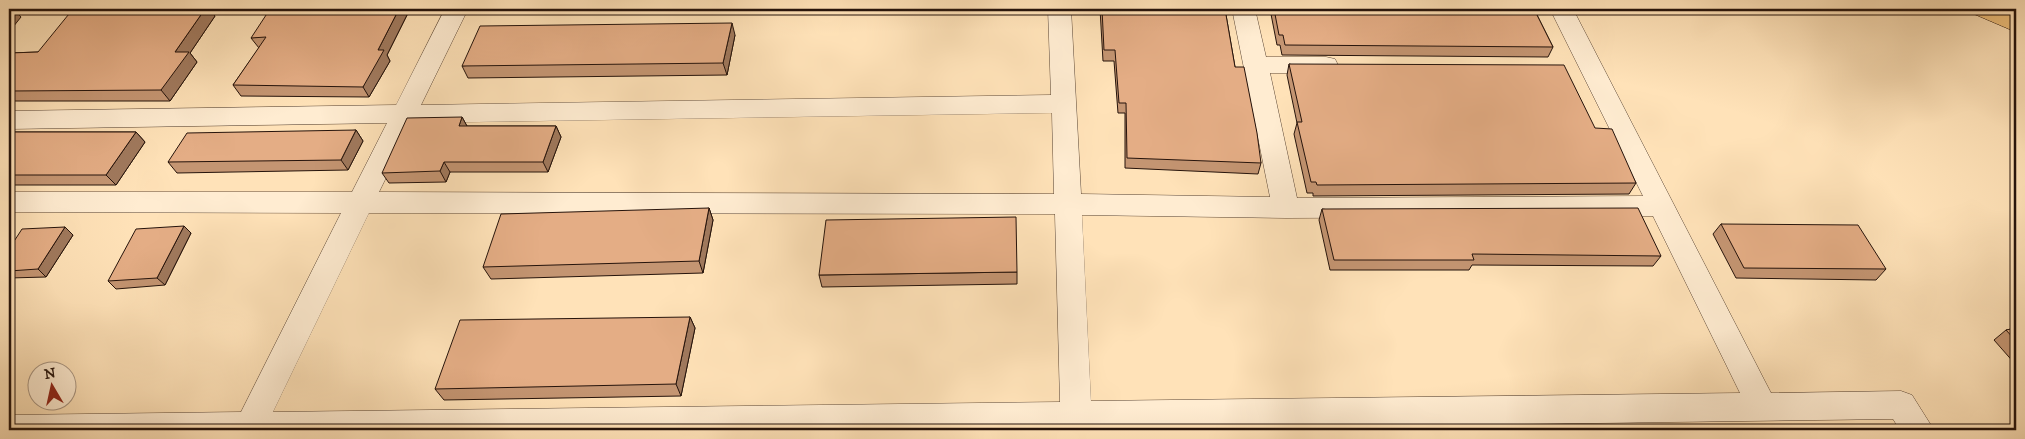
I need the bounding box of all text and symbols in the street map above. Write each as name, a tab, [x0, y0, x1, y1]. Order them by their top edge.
north arrow	[28, 362, 78, 412]
text: N	[43, 364, 58, 384]

